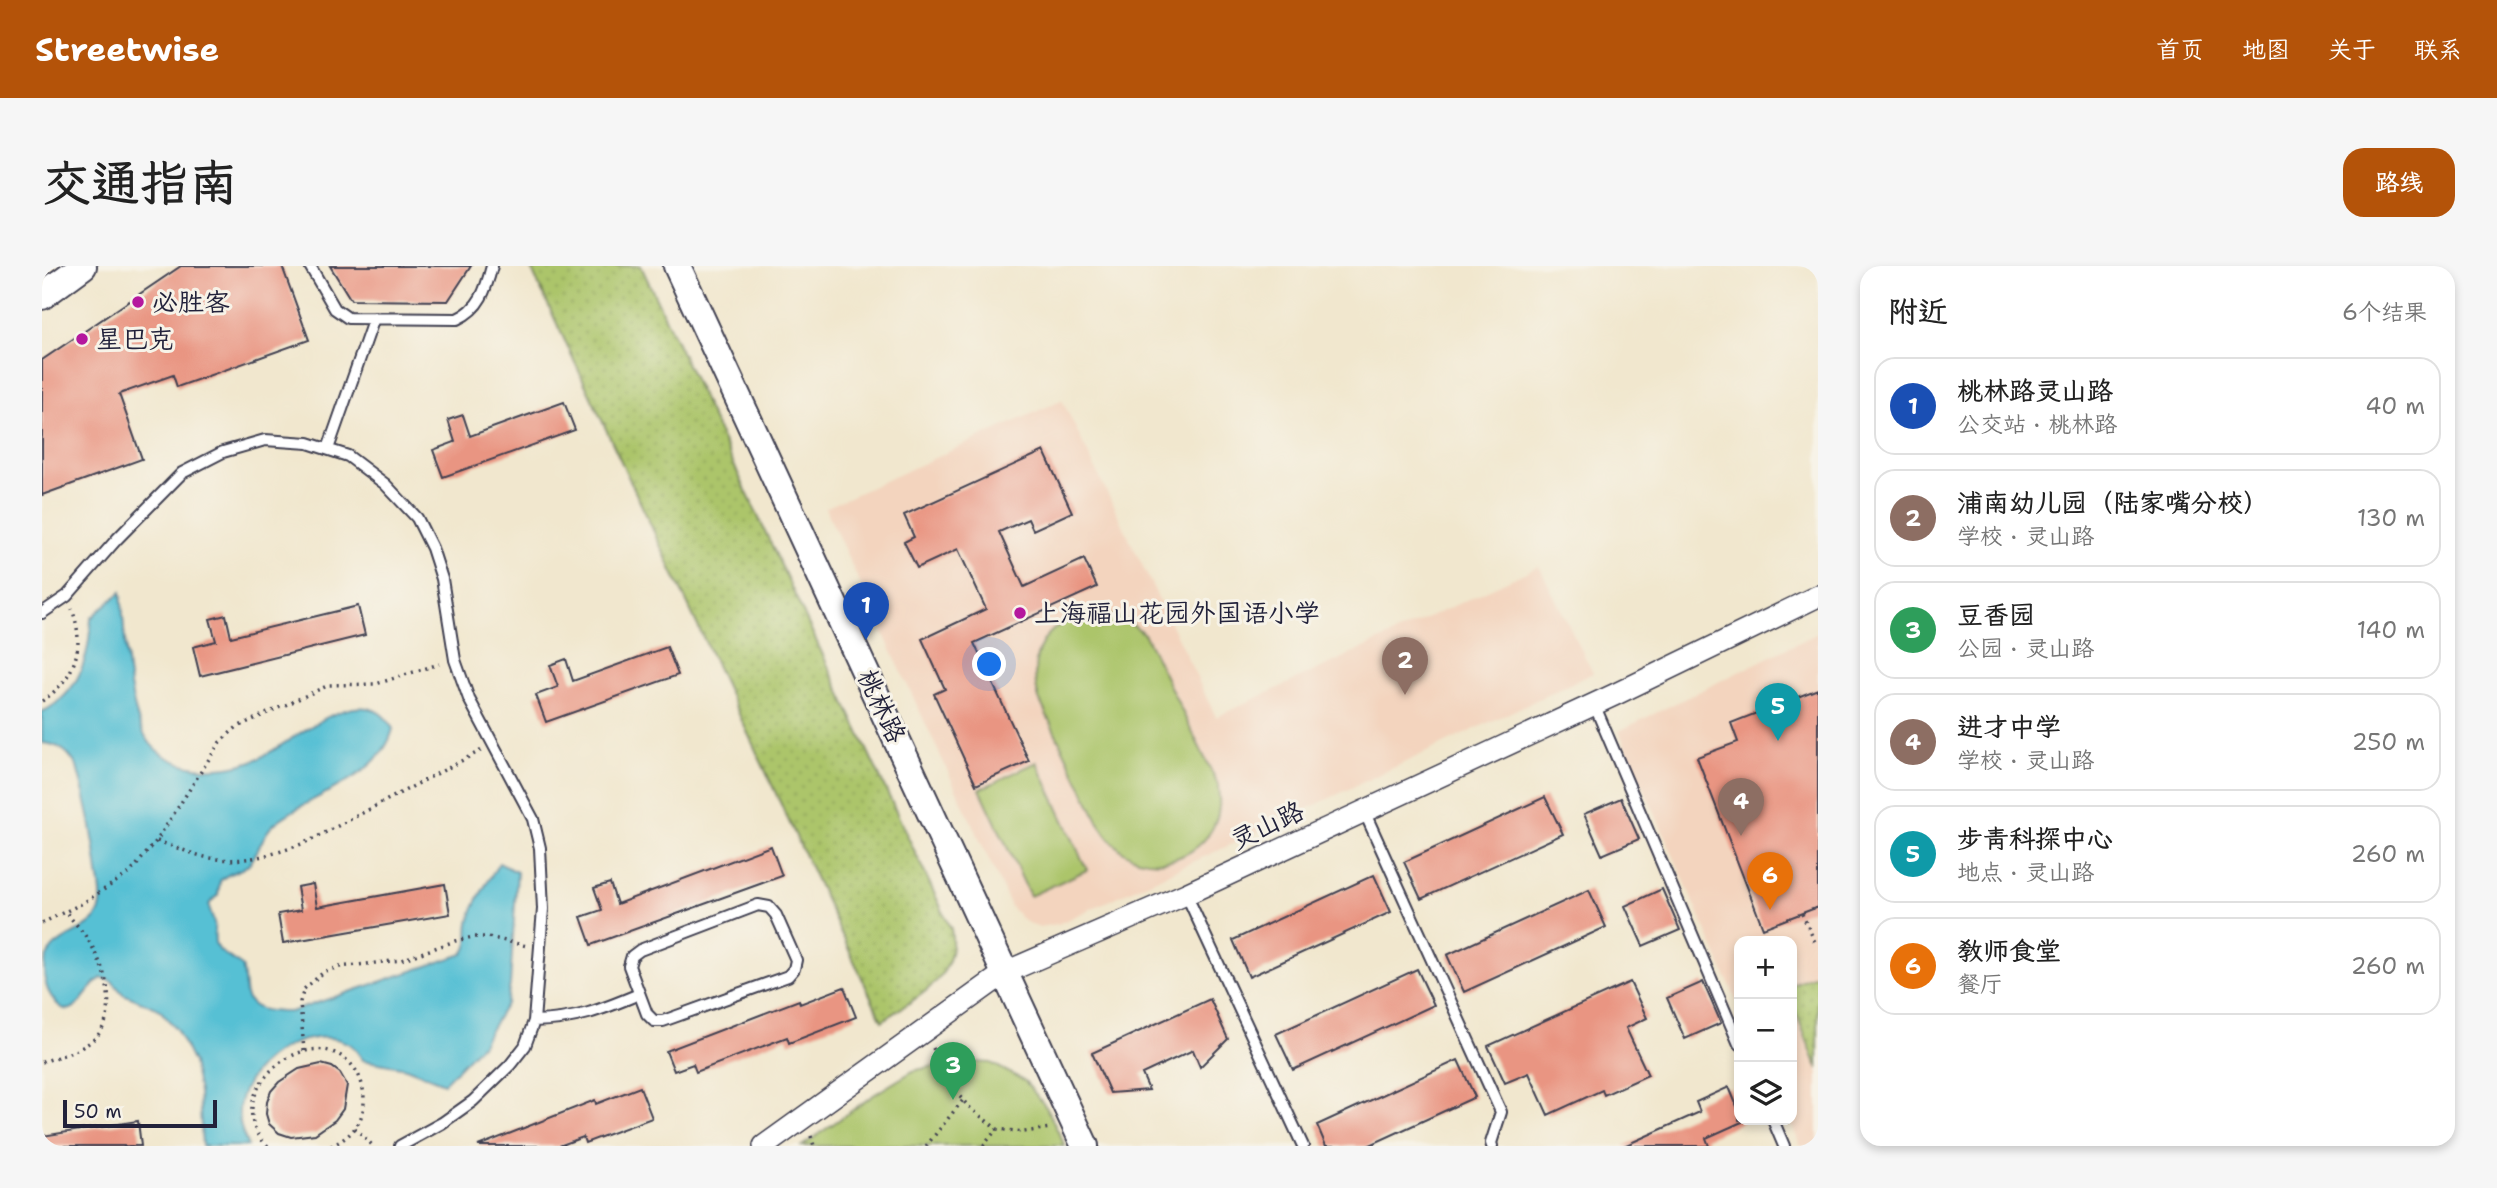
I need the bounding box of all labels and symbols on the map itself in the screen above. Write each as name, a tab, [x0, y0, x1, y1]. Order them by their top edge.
place label: 必胜客	[152, 284, 230, 319]
marker: 必胜客	[130, 294, 146, 310]
place label: 星巴克	[96, 321, 174, 356]
marker: 星巴克	[74, 331, 90, 347]
pin: 1	[843, 582, 889, 640]
place label: 上海福山花园外国语小学	[1034, 595, 1320, 630]
marker: 上海福山花园外国语小学	[1012, 605, 1028, 621]
pin: 2	[1382, 637, 1428, 695]
your location	[972, 647, 1006, 681]
street label: 桃林路	[850, 663, 915, 749]
pin: 5	[1755, 683, 1801, 741]
pin: 4	[1718, 778, 1764, 836]
street label: 灵山路	[1224, 792, 1310, 857]
pin: 6	[1747, 852, 1793, 910]
pin: 3	[930, 1042, 976, 1100]
scale bar	[63, 1097, 217, 1129]

